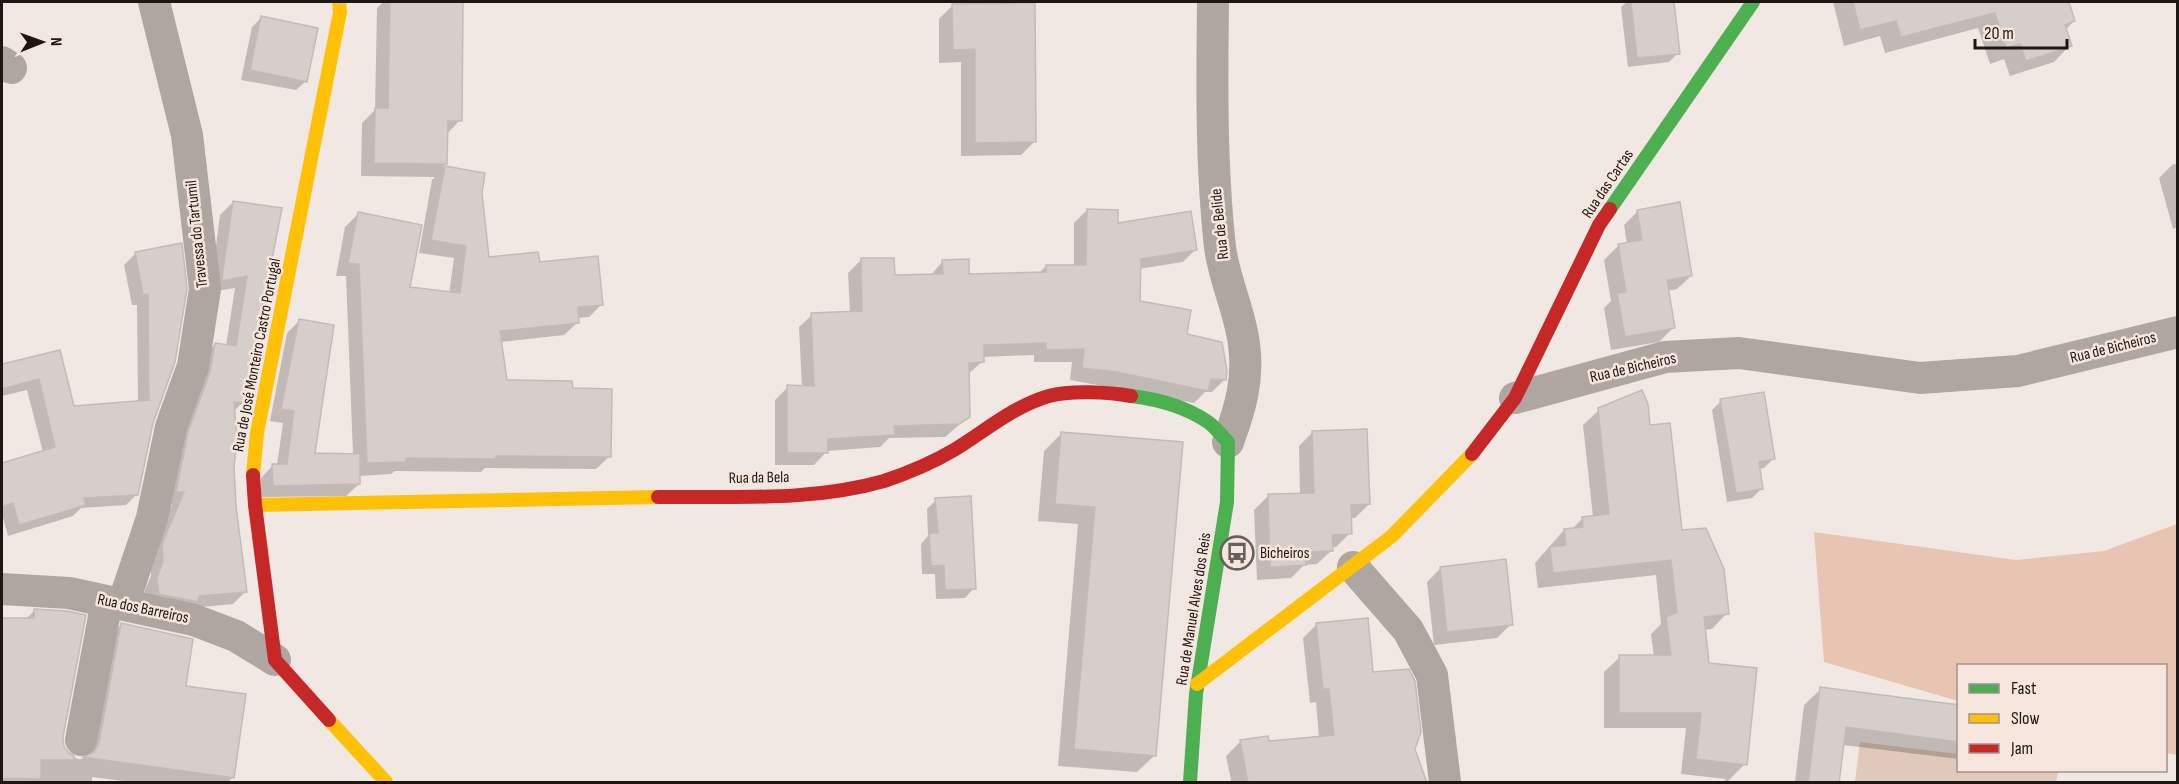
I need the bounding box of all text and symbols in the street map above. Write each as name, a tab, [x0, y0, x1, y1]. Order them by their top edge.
north arrow	[12, 12, 72, 72]
scale bar	[1975, 12, 2066, 50]
text: 20 m	[1984, 23, 2014, 44]
text: N	[46, 37, 65, 46]
street label: Rua das Cartas	[1578, 146, 1638, 222]
street label: Travessa do Tartumil	[182, 179, 212, 289]
street label: Rua de Belide	[1207, 188, 1233, 260]
street label: Rua de José Monteiro Castro Portugal	[229, 257, 285, 453]
street label: Rua de Bicheiros	[2068, 328, 2158, 368]
street label: Rua de Bicheiros	[1588, 349, 1678, 387]
street label: Rua da Bela	[728, 468, 790, 488]
street label: Rua de Manuel Alves dos Reis	[1173, 531, 1215, 687]
bus stop icon: Bicheiros	[1219, 535, 1255, 571]
place label: Bicheiros	[1260, 544, 1310, 563]
street label: Rua dos Barreiros	[96, 590, 191, 628]
legend	[1957, 664, 2167, 772]
text: Fast	[2011, 678, 2037, 699]
text: Slow	[2011, 708, 2040, 729]
text: Jam	[2010, 738, 2033, 759]

